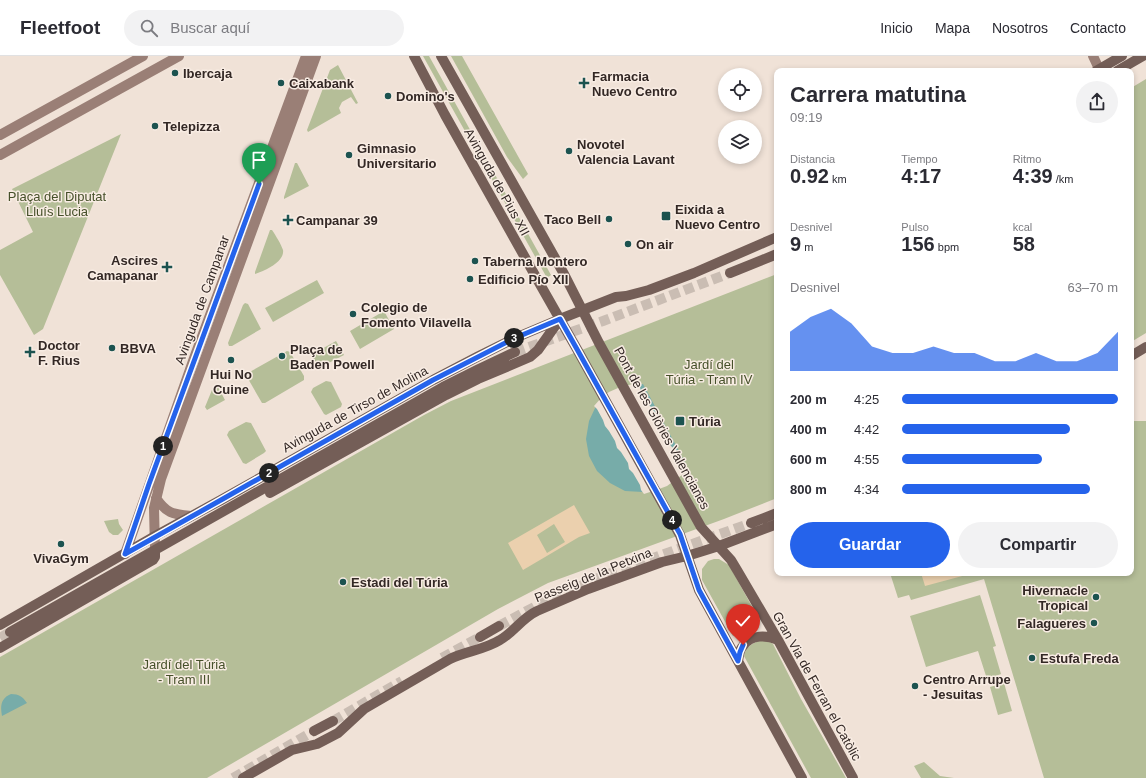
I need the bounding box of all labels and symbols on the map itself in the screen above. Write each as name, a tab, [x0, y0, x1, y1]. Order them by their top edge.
place label: Ibercaja	[183, 66, 233, 81]
marker: Ibercaja	[170, 68, 180, 78]
place label: Farmacia Nuevo Centro	[592, 69, 677, 99]
place label: Caixabank	[289, 76, 355, 91]
marker: Caixabank	[276, 78, 286, 88]
marker: Farmacia Nuevo Centro	[579, 78, 589, 88]
place label: Domino's	[396, 89, 455, 104]
marker: Domino's	[383, 91, 393, 101]
place label: Telepizza	[163, 119, 221, 134]
marker: Telepizza	[150, 121, 160, 131]
street label: Avinguda de Pius XII	[461, 126, 533, 238]
place label: Novotel Valencia Lavant	[577, 137, 675, 167]
place label: Gimnasio Universitario	[357, 141, 437, 171]
pin	[242, 143, 276, 184]
marker: Novotel Valencia Lavant	[564, 146, 574, 156]
marker: Gimnasio Universitario	[344, 150, 354, 160]
park label: Plaça del Diputat Lluís Lucia	[8, 189, 107, 219]
place label: Eixida a Nuevo Centro	[675, 202, 760, 232]
marker: Eixida a Nuevo Centro	[660, 210, 672, 222]
place label: Taco Bell	[544, 212, 601, 227]
place label: Campanar 39	[296, 213, 378, 228]
marker: Taco Bell	[604, 214, 614, 224]
marker: Campanar 39	[283, 215, 293, 225]
street label: Avinguda de Campanar	[172, 233, 233, 367]
place label: On air	[636, 237, 674, 252]
marker: On air	[623, 239, 633, 249]
place label: Ascires Camapanar	[87, 253, 158, 283]
place label: Taberna Montero	[483, 254, 588, 269]
marker: Taberna Montero	[470, 256, 480, 266]
marker: Ascires Camapanar	[161, 261, 173, 273]
place label: Edificio Pío XII	[478, 272, 568, 287]
marker: Edificio Pío XII	[465, 274, 475, 284]
place label: Colegio de Fomento Vilavella	[361, 300, 472, 330]
marker: Colegio de Fomento Vilavella	[348, 309, 358, 319]
pin: 3	[504, 328, 524, 348]
place label: Doctor F. Rius	[38, 338, 80, 368]
place label: BBVA	[120, 341, 156, 356]
place label: Plaça de Baden Powell	[290, 342, 375, 372]
marker: BBVA	[107, 343, 117, 353]
street label: Pont de les Glòries Valencianes	[611, 344, 713, 512]
marker: Doctor F. Rius	[25, 347, 35, 357]
marker: Plaça de Baden Powell	[277, 351, 287, 361]
marker: Hui No Cuine	[226, 355, 236, 365]
park label: Jardí del Túria - Tram IV	[666, 357, 753, 387]
street label: Avinguda de Tirso de Molina	[280, 362, 431, 455]
place label: Hui No Cuine	[210, 367, 252, 397]
place label: Túria	[689, 414, 722, 429]
marker: Túria	[674, 415, 686, 427]
pin: 1	[153, 436, 173, 456]
pin: 2	[259, 463, 279, 483]
pin: 4	[662, 510, 682, 530]
marker: VivaGym	[56, 539, 66, 549]
street label: Passeig de la Petxina	[532, 544, 654, 605]
place label: VivaGym	[33, 551, 89, 566]
place label: Estadi del Túria	[351, 575, 449, 590]
marker: Estadi del Túria	[338, 577, 348, 587]
place label: Hivernacle Tropical	[1022, 583, 1088, 613]
marker: Hivernacle Tropical	[1091, 592, 1101, 602]
pin	[726, 604, 760, 645]
street label: Gran Via de Ferran el Catòlic	[770, 609, 865, 764]
place label: Falagueres	[1017, 616, 1086, 631]
marker: Falagueres	[1089, 618, 1099, 628]
place label: Estufa Freda	[1040, 651, 1120, 666]
marker: Estufa Freda	[1027, 653, 1037, 663]
park label: Jardí del Túria - Tram III	[143, 657, 226, 687]
place label: Centro Arrupe - Jesuitas	[923, 672, 1011, 702]
marker: Centro Arrupe - Jesuitas	[910, 681, 920, 691]

